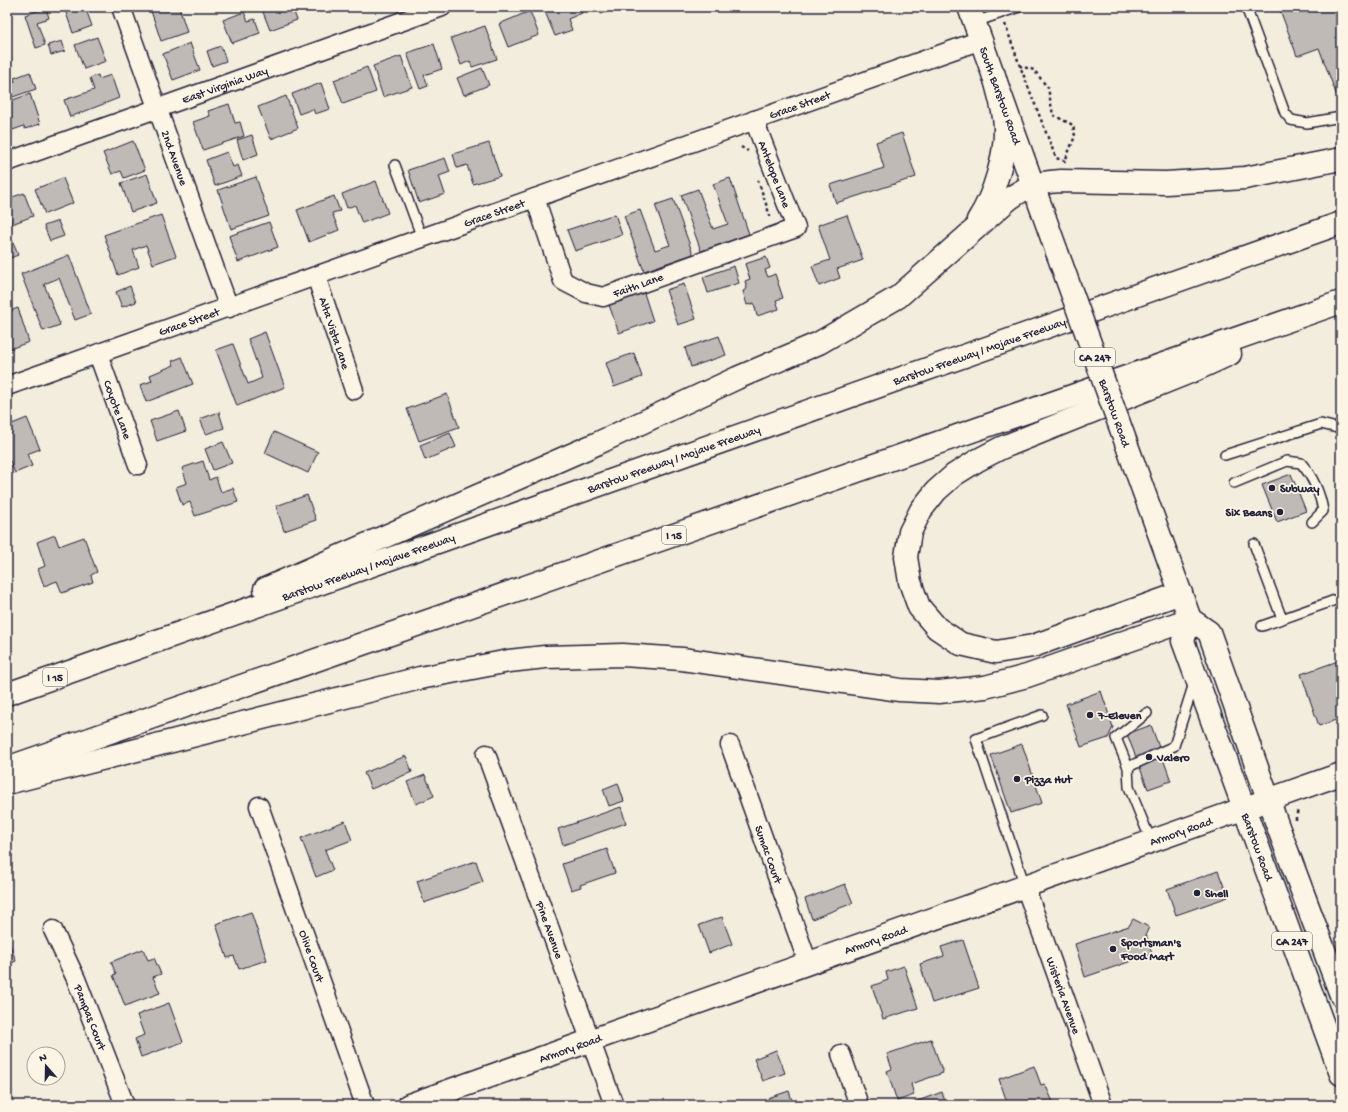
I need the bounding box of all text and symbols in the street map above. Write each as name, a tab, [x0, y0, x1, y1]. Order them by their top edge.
street label: South Barstow Road	[975, 45, 1023, 148]
street label: East Virginia Way	[181, 65, 270, 108]
street label: Grace Street	[768, 89, 833, 123]
street label: 2nd Avenue	[157, 129, 190, 188]
street label: Antelope Lane	[754, 139, 793, 211]
street label: Grace Street	[462, 197, 528, 232]
street label: Faith Lane	[610, 271, 666, 302]
street label: Alta Vista Lane	[315, 296, 352, 372]
street label: Grace Street	[157, 305, 223, 340]
street label: Barstow Freeway / Mojave Freeway	[891, 316, 1068, 390]
road number: CA 247	[1075, 348, 1115, 366]
street label: Barstow Road	[1094, 377, 1132, 450]
street label: Coyote Lane	[99, 379, 133, 442]
street label: Barstow Freeway / Mojave Freeway	[585, 424, 762, 498]
marker: Subway	[1267, 483, 1277, 493]
place label: Subway	[1280, 483, 1319, 497]
place label: Six Beans	[1226, 507, 1273, 521]
marker: Six Beans	[1275, 507, 1285, 517]
road number: I 15	[662, 526, 686, 544]
street label: Barstow Freeway / Mojave Freeway	[280, 531, 457, 606]
road number: I 15	[43, 668, 67, 686]
marker: 7-Eleven	[1085, 710, 1095, 720]
place label: 7-Eleven	[1097, 710, 1142, 724]
marker: Valero	[1144, 752, 1154, 762]
place label: Valero	[1156, 752, 1190, 766]
marker: Pizza Hut	[1012, 774, 1022, 784]
place label: Pizza Hut	[1024, 774, 1073, 788]
street label: Barstow Road	[1237, 811, 1275, 884]
street label: Armory Road	[1148, 815, 1215, 850]
street label: Sumac Court	[750, 824, 784, 887]
marker: Shell	[1192, 888, 1202, 898]
place label: Shell	[1205, 888, 1229, 902]
street label: Pine Avenue	[531, 899, 565, 962]
street label: Armory Road	[843, 923, 910, 959]
street label: Olive Court	[295, 929, 326, 986]
road number: CA 247	[1272, 932, 1312, 950]
place label: Sportsman's Food Mart	[1120, 937, 1181, 965]
marker: Sportsman's Food Mart	[1108, 944, 1118, 954]
street label: Wisteria Avenue	[1042, 956, 1082, 1037]
street label: Pampas Court	[70, 982, 108, 1054]
street label: Armory Road	[538, 1032, 605, 1067]
north arrow	[26, 1046, 66, 1086]
text: N	[38, 1052, 49, 1065]

